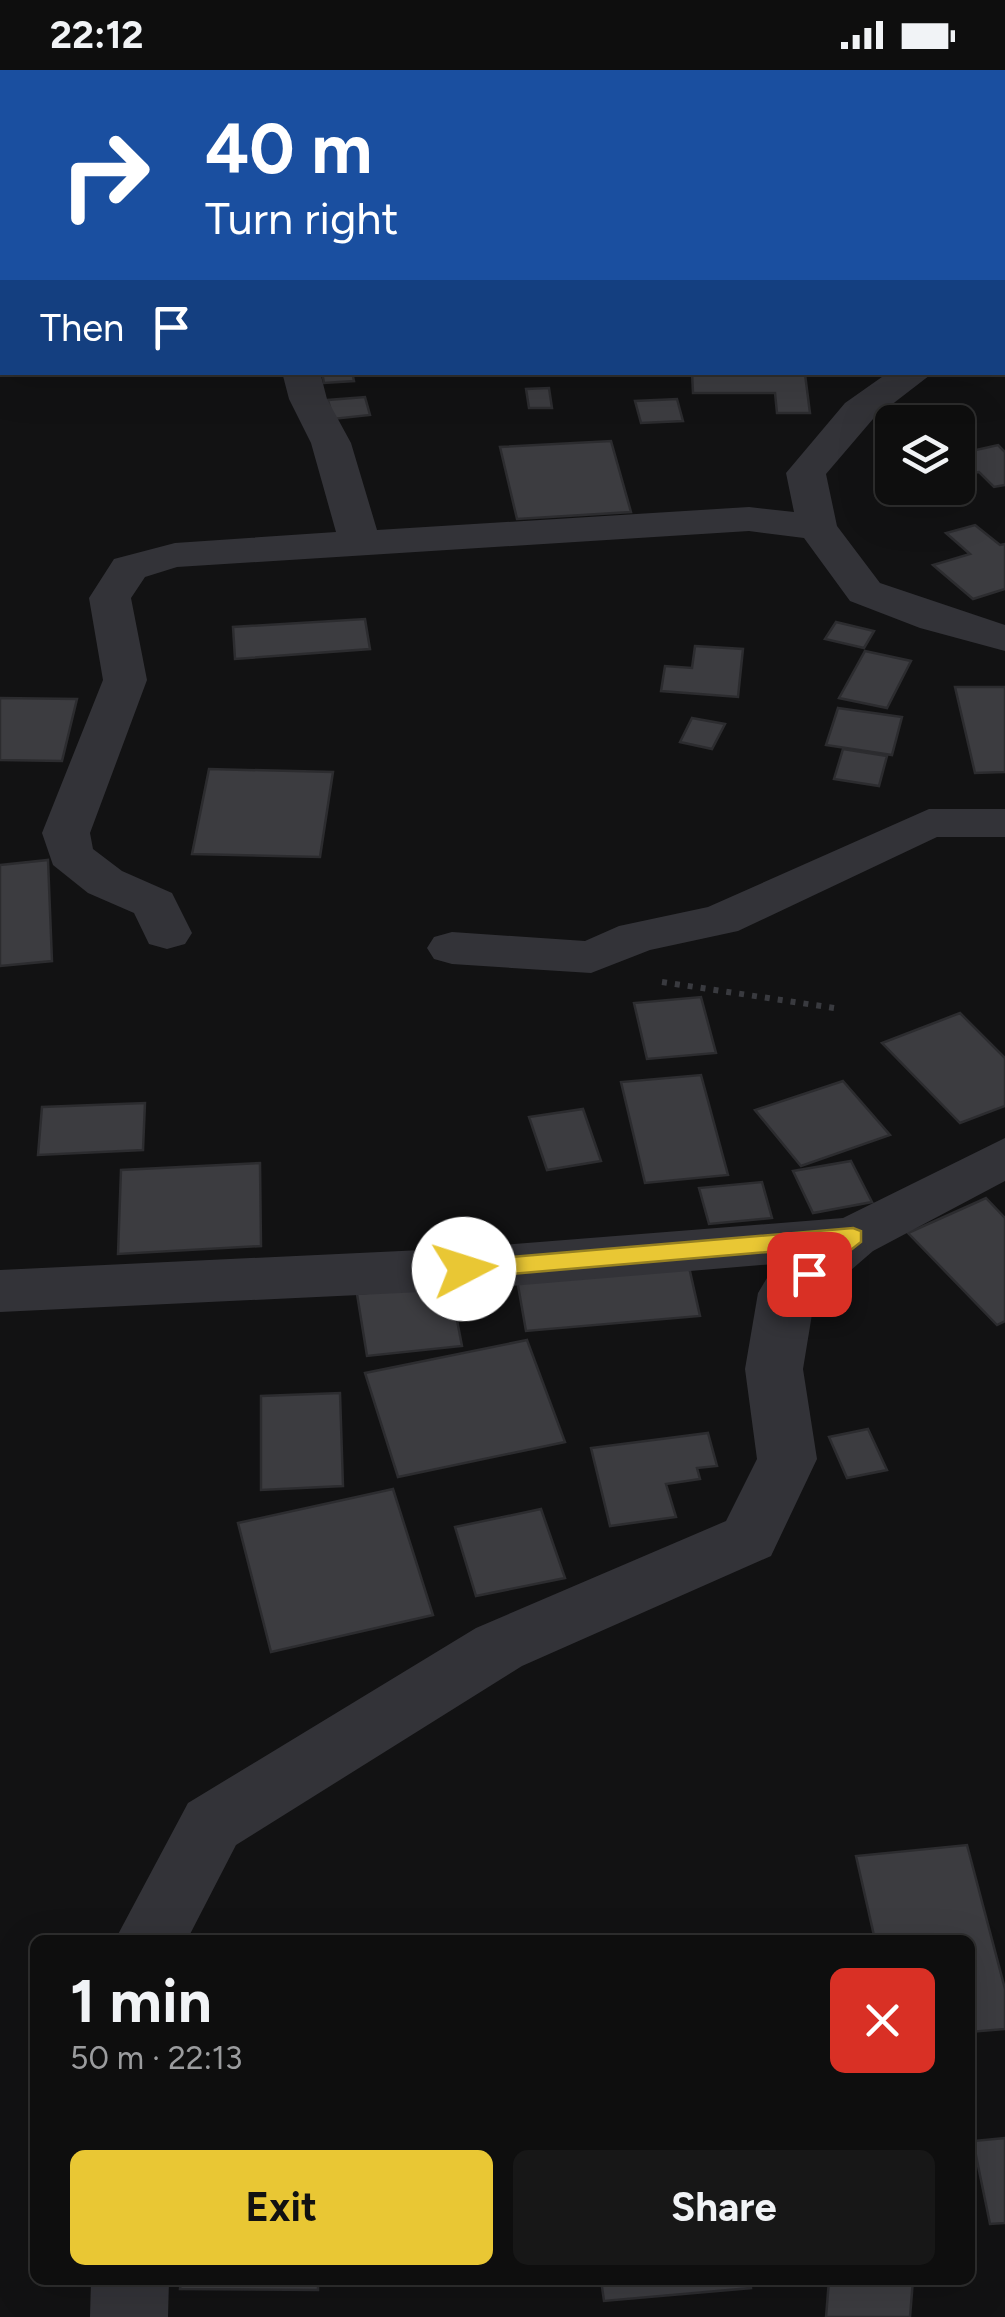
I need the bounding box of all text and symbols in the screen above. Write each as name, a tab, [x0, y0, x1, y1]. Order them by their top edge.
text: 22:12	[50, 12, 143, 58]
text: 40 m	[205, 106, 372, 191]
icon: right	[40, 110, 170, 240]
text: Turn right	[205, 191, 398, 245]
icon: arrive	[144, 300, 199, 355]
text: Then	[40, 305, 124, 351]
map controls	[875, 405, 975, 505]
button: layers	[875, 405, 975, 505]
position arrow	[412, 1217, 516, 1321]
pin	[767, 1232, 852, 1317]
icon: arrive	[782, 1247, 837, 1302]
text: 1 min	[70, 1965, 212, 2037]
button: close	[830, 1968, 935, 2073]
text: 50 m · 22:13	[70, 2039, 242, 2077]
button: Exit	[70, 2150, 493, 2265]
button: Share	[513, 2150, 935, 2265]

